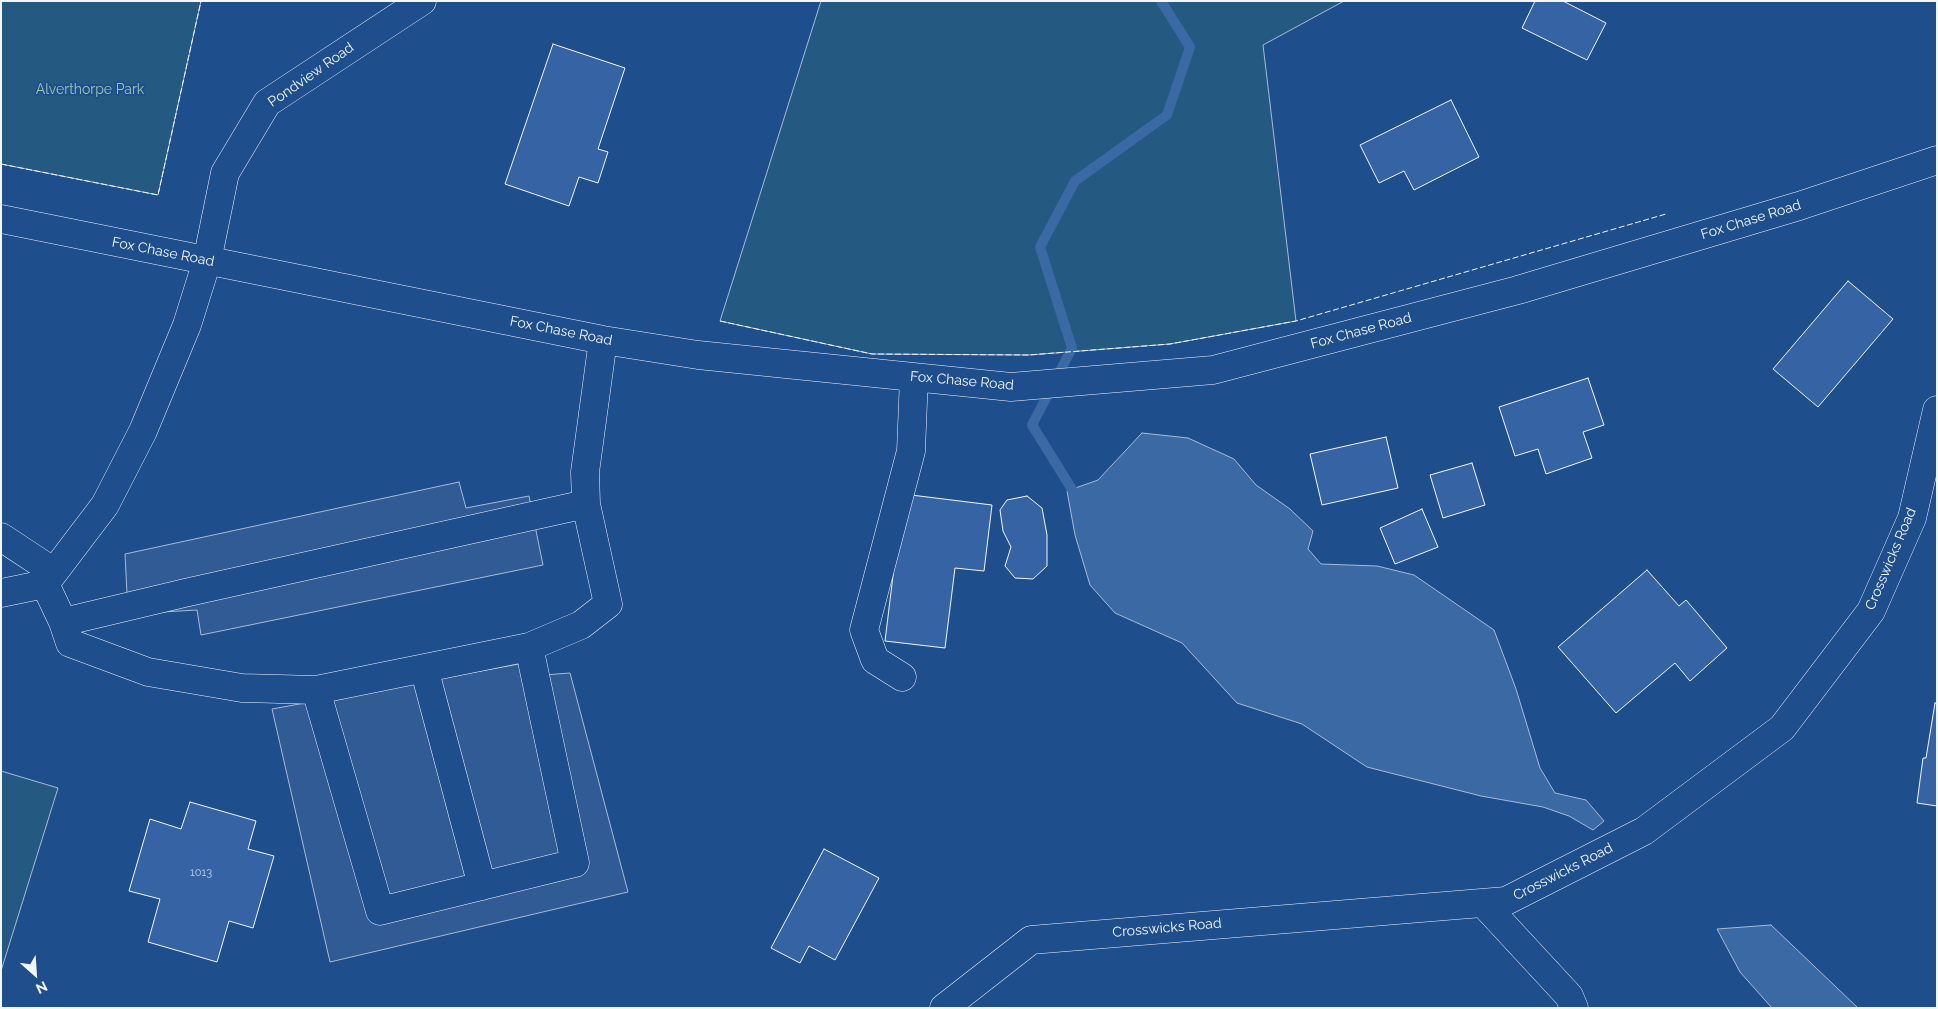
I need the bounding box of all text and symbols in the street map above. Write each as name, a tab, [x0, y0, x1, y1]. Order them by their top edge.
street label: Pondview Road	[265, 39, 357, 111]
park label: Alverthorpe Park	[36, 82, 144, 98]
street label: Fox Chase Road	[1699, 197, 1803, 243]
street label: Fox Chase Road	[110, 234, 216, 270]
street label: Fox Chase Road	[1309, 309, 1413, 353]
street label: Fox Chase Road	[508, 313, 614, 349]
street label: Fox Chase Road	[909, 368, 1015, 394]
street label: Crosswicks Road	[1862, 505, 1920, 613]
street label: Crosswicks Road	[1510, 840, 1616, 904]
house number: 1013	[190, 866, 212, 880]
street label: Crosswicks Road	[1112, 915, 1222, 941]
north arrow	[10, 949, 60, 999]
text: N	[33, 978, 50, 997]

